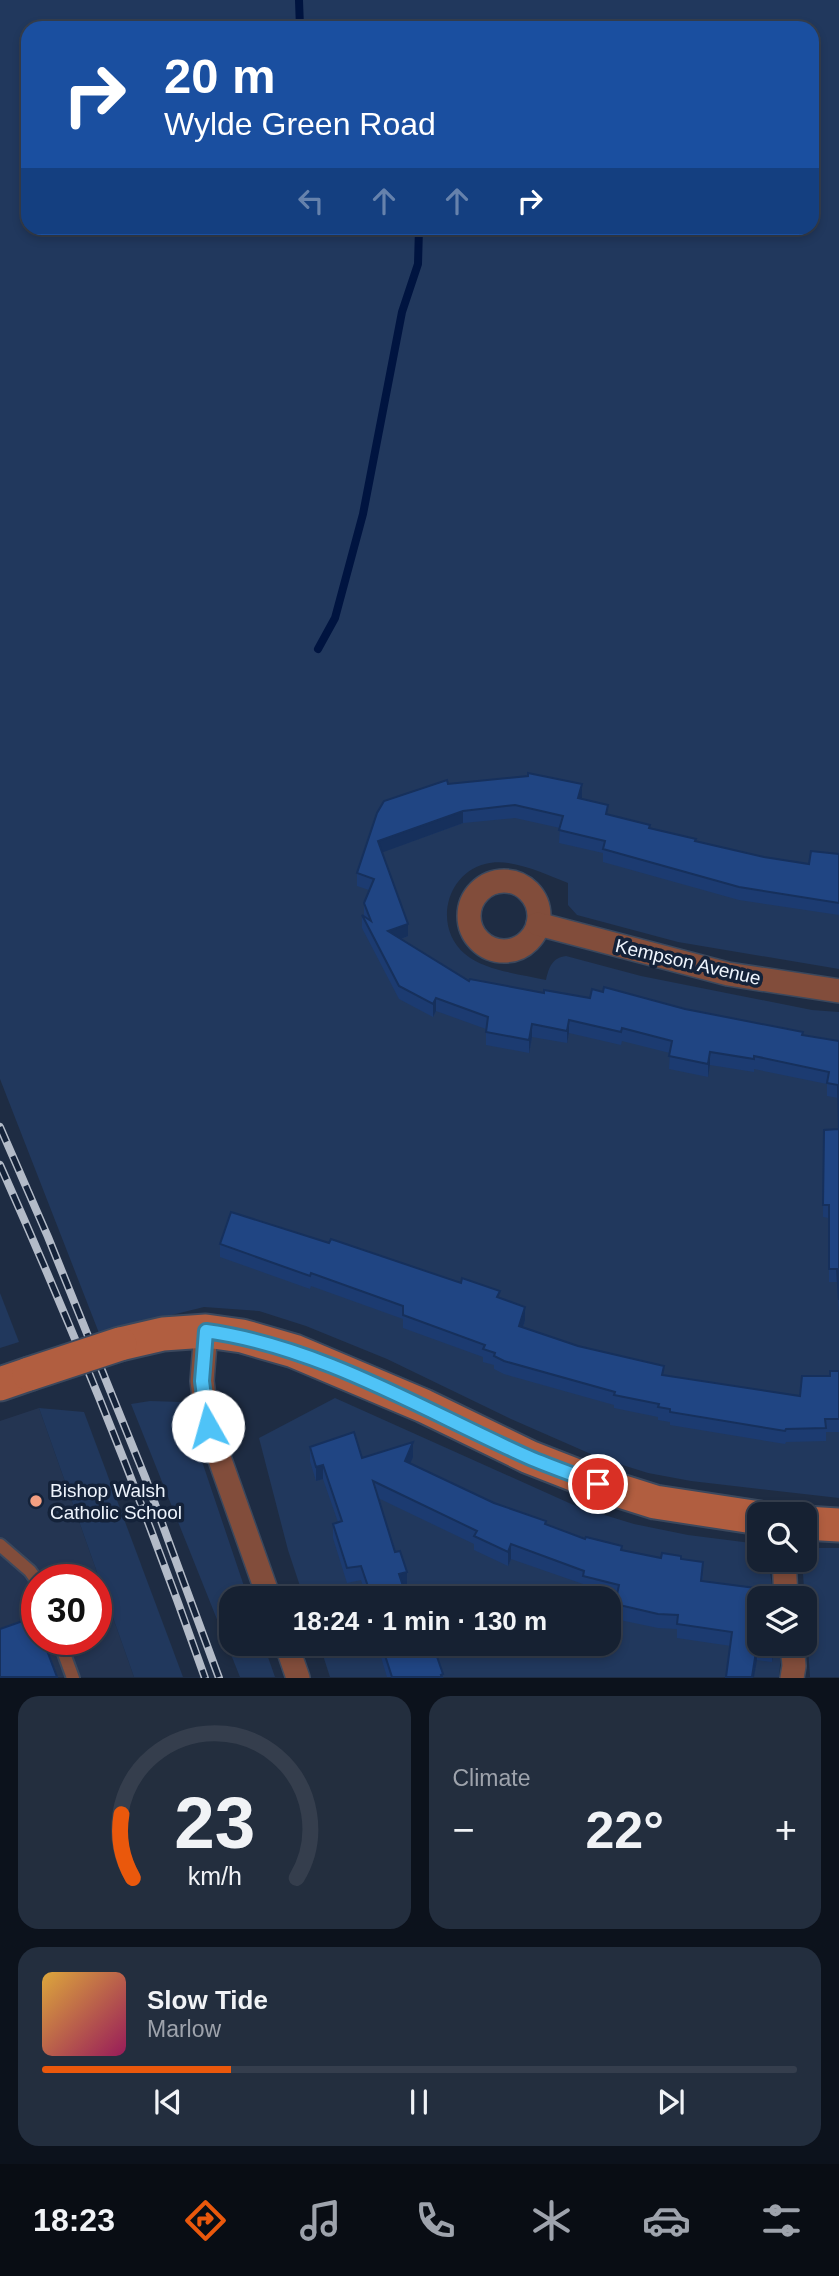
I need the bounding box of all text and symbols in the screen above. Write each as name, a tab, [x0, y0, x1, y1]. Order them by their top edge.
icon: right	[49, 49, 140, 140]
text: 20 m	[164, 49, 276, 103]
text: Wylde Green Road	[164, 106, 436, 142]
icon: left	[292, 182, 330, 220]
icon: ahead	[365, 182, 403, 220]
icon: ahead	[438, 182, 476, 220]
icon: right	[511, 182, 549, 220]
street label: Kempson Avenue	[613, 935, 763, 989]
position arrow	[171, 1389, 245, 1463]
pin	[568, 1454, 628, 1514]
icon: arrive	[579, 1465, 617, 1503]
place label: Bishop Walsh Catholic School	[50, 1480, 182, 1523]
marker: Bishop Walsh Catholic School	[28, 1493, 44, 1509]
map controls	[747, 1502, 817, 1656]
button: search	[747, 1502, 817, 1572]
speed limit sign: 30	[21, 1564, 112, 1655]
button: layers	[747, 1586, 817, 1656]
text: 18:24 · 1 min · 130 m	[293, 1606, 547, 1636]
text: Climate	[453, 1765, 530, 1791]
text: 23	[174, 1783, 255, 1864]
text: 22°	[585, 1801, 664, 1859]
text: −	[453, 1809, 475, 1851]
text: +	[775, 1809, 797, 1851]
text: km/h	[187, 1862, 241, 1890]
text: Slow Tide	[147, 1985, 268, 2015]
text: Marlow	[147, 2016, 221, 2042]
icon: previous	[149, 2083, 187, 2121]
icon: pause	[400, 2083, 438, 2121]
icon: next	[652, 2083, 690, 2121]
icon: directions	[181, 2196, 230, 2245]
icon: music	[296, 2196, 345, 2245]
icon: phone	[411, 2196, 460, 2245]
icon: climate	[527, 2196, 576, 2245]
icon: car	[642, 2196, 691, 2245]
icon: filters	[757, 2196, 806, 2245]
text: 18:23	[33, 2202, 115, 2238]

